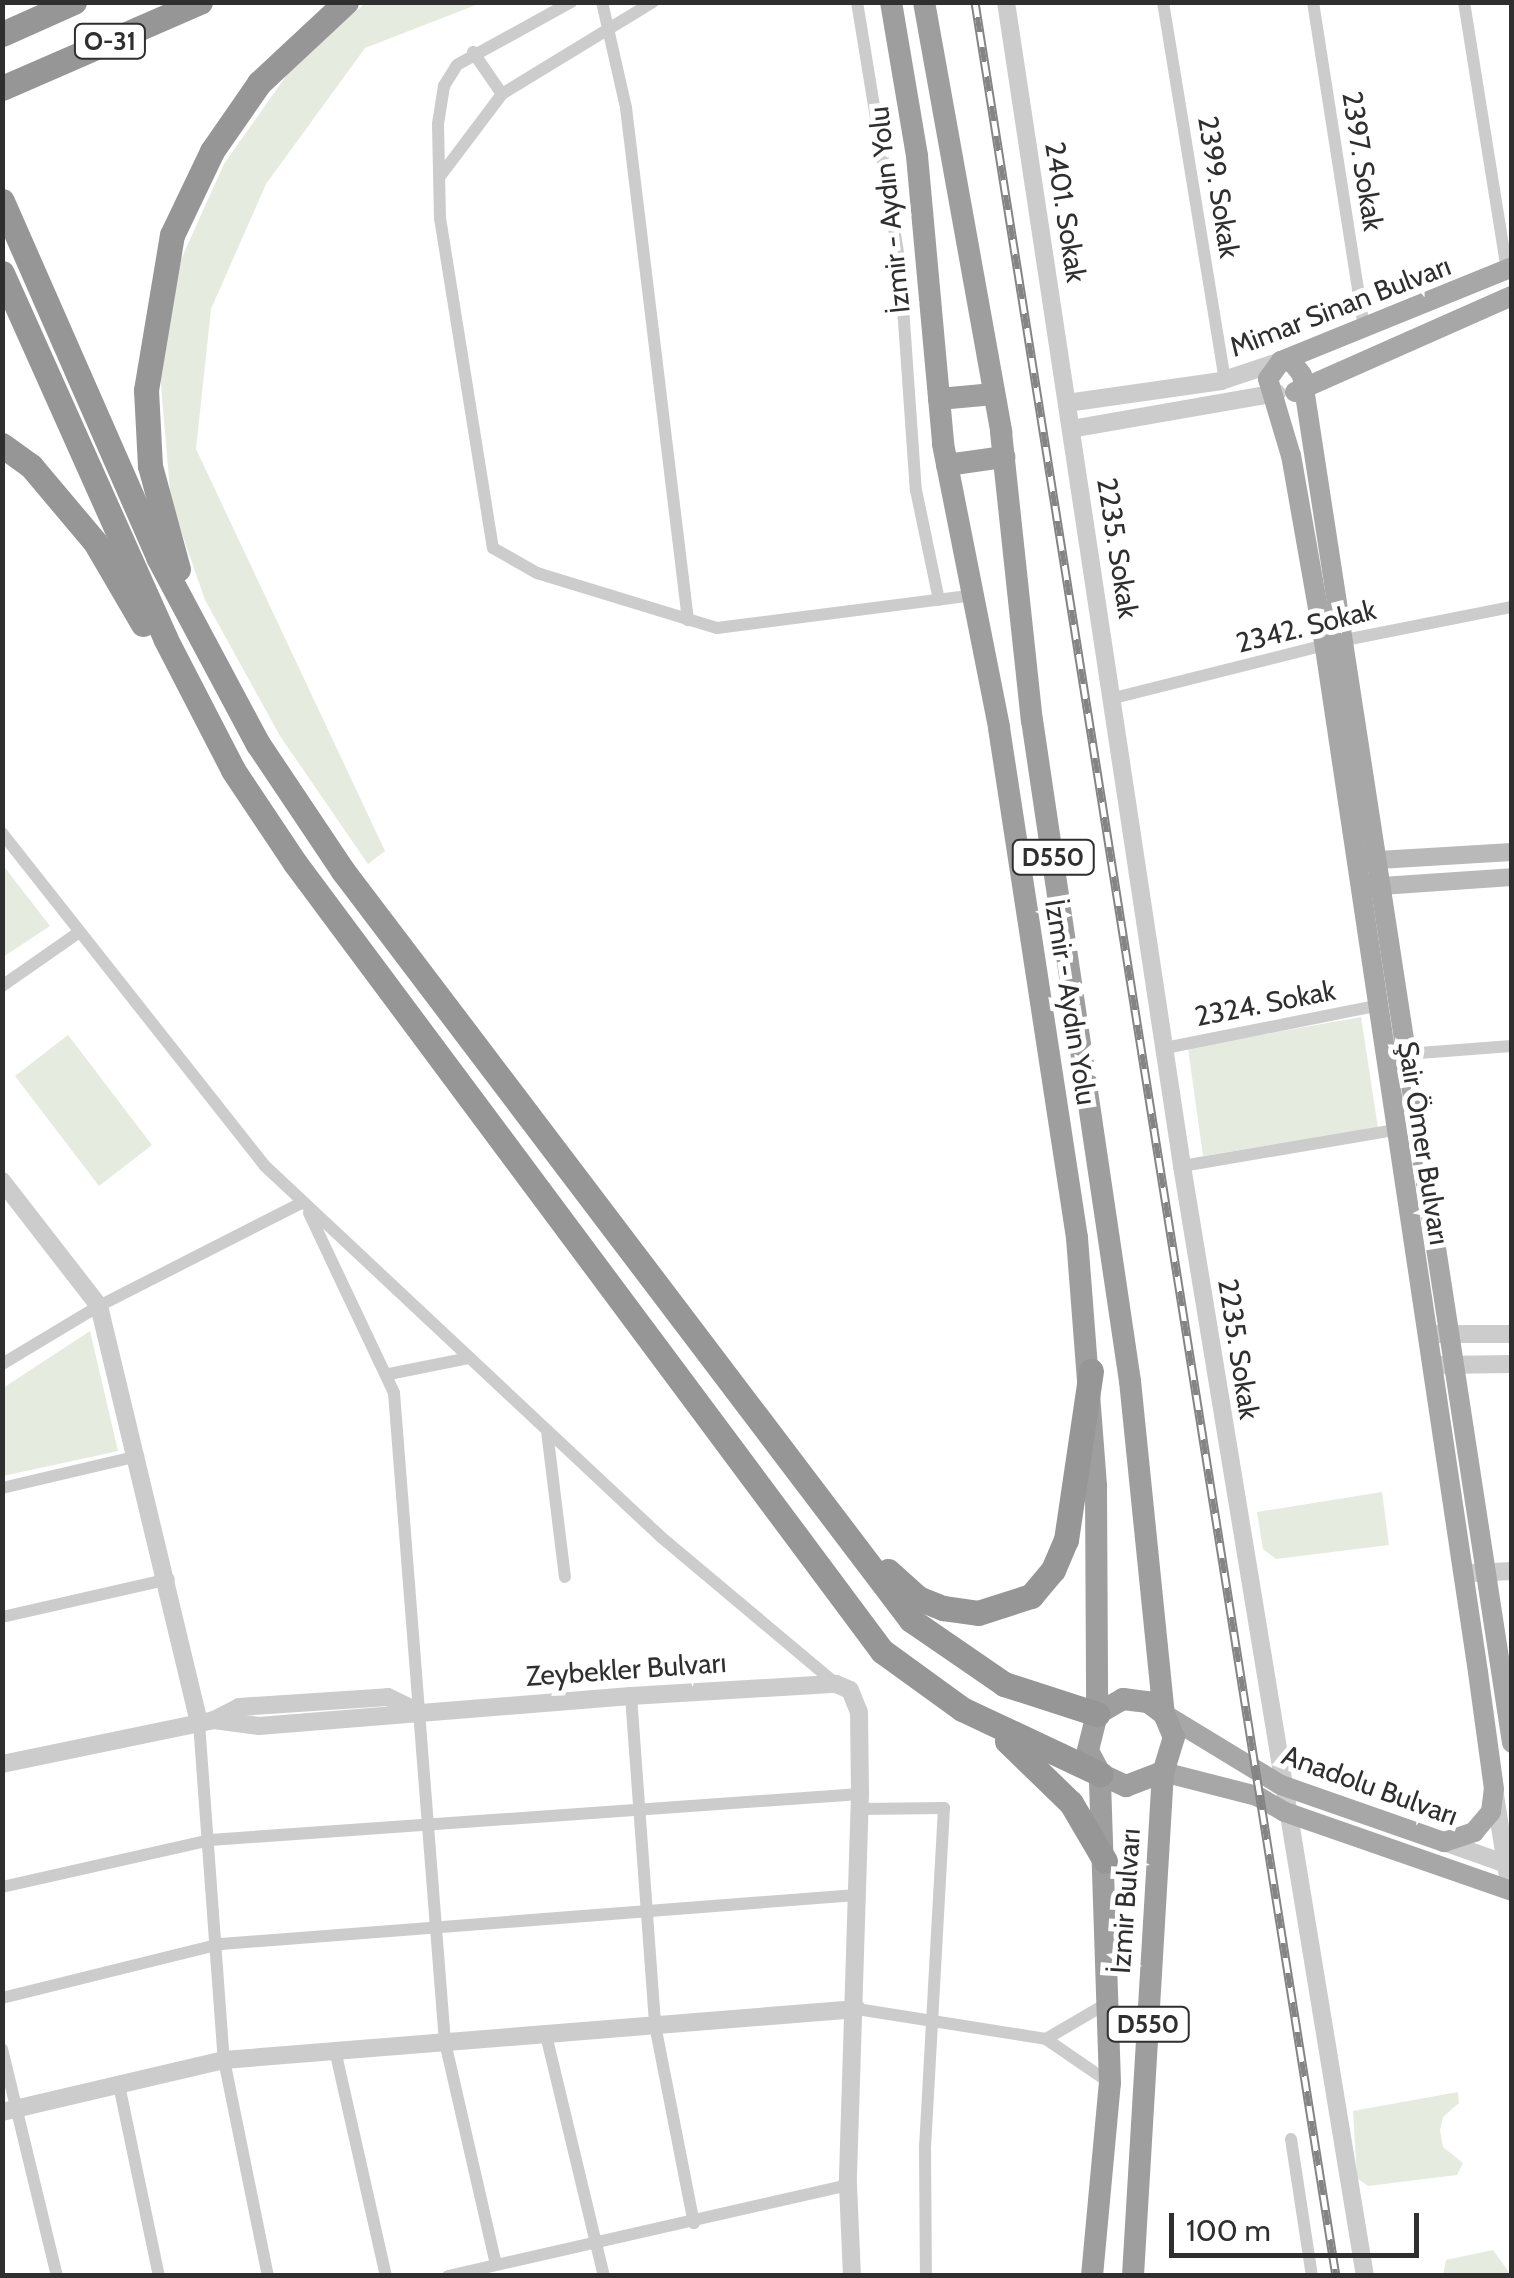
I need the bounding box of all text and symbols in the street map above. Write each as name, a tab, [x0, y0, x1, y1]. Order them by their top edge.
road number: O-31	[72, 21, 148, 61]
street label: 2397. Sokak	[1335, 89, 1391, 233]
street label: İzmir - Aydın Yolu	[861, 105, 917, 315]
street label: 2399. Sokak	[1191, 114, 1247, 260]
street label: 2401. Sokak	[1038, 139, 1094, 285]
street label: Mimar Sinan Bulvarı	[1225, 248, 1455, 364]
street label: 2235. Sokak	[1090, 475, 1146, 621]
street label: 2342. Sokak	[1233, 592, 1379, 660]
road number: D550	[1010, 837, 1096, 877]
street label: İzmir - Aydın Yolu	[1038, 897, 1104, 1107]
street label: 2324. Sokak	[1192, 973, 1338, 1033]
street label: Şair Ömer Bulvarı	[1391, 1039, 1457, 1247]
street label: 2235. Sokak	[1211, 1276, 1267, 1422]
street label: Zeybekler Bulvarı	[525, 1645, 727, 1693]
street label: Anadolu Bulvarı	[1278, 1738, 1462, 1832]
street label: İzmir Bulvarı	[1103, 1827, 1147, 1975]
road number: D550	[1106, 2004, 1190, 2044]
scale bar	[1174, 2193, 1424, 2255]
text: 100 m	[1186, 2212, 1271, 2249]

